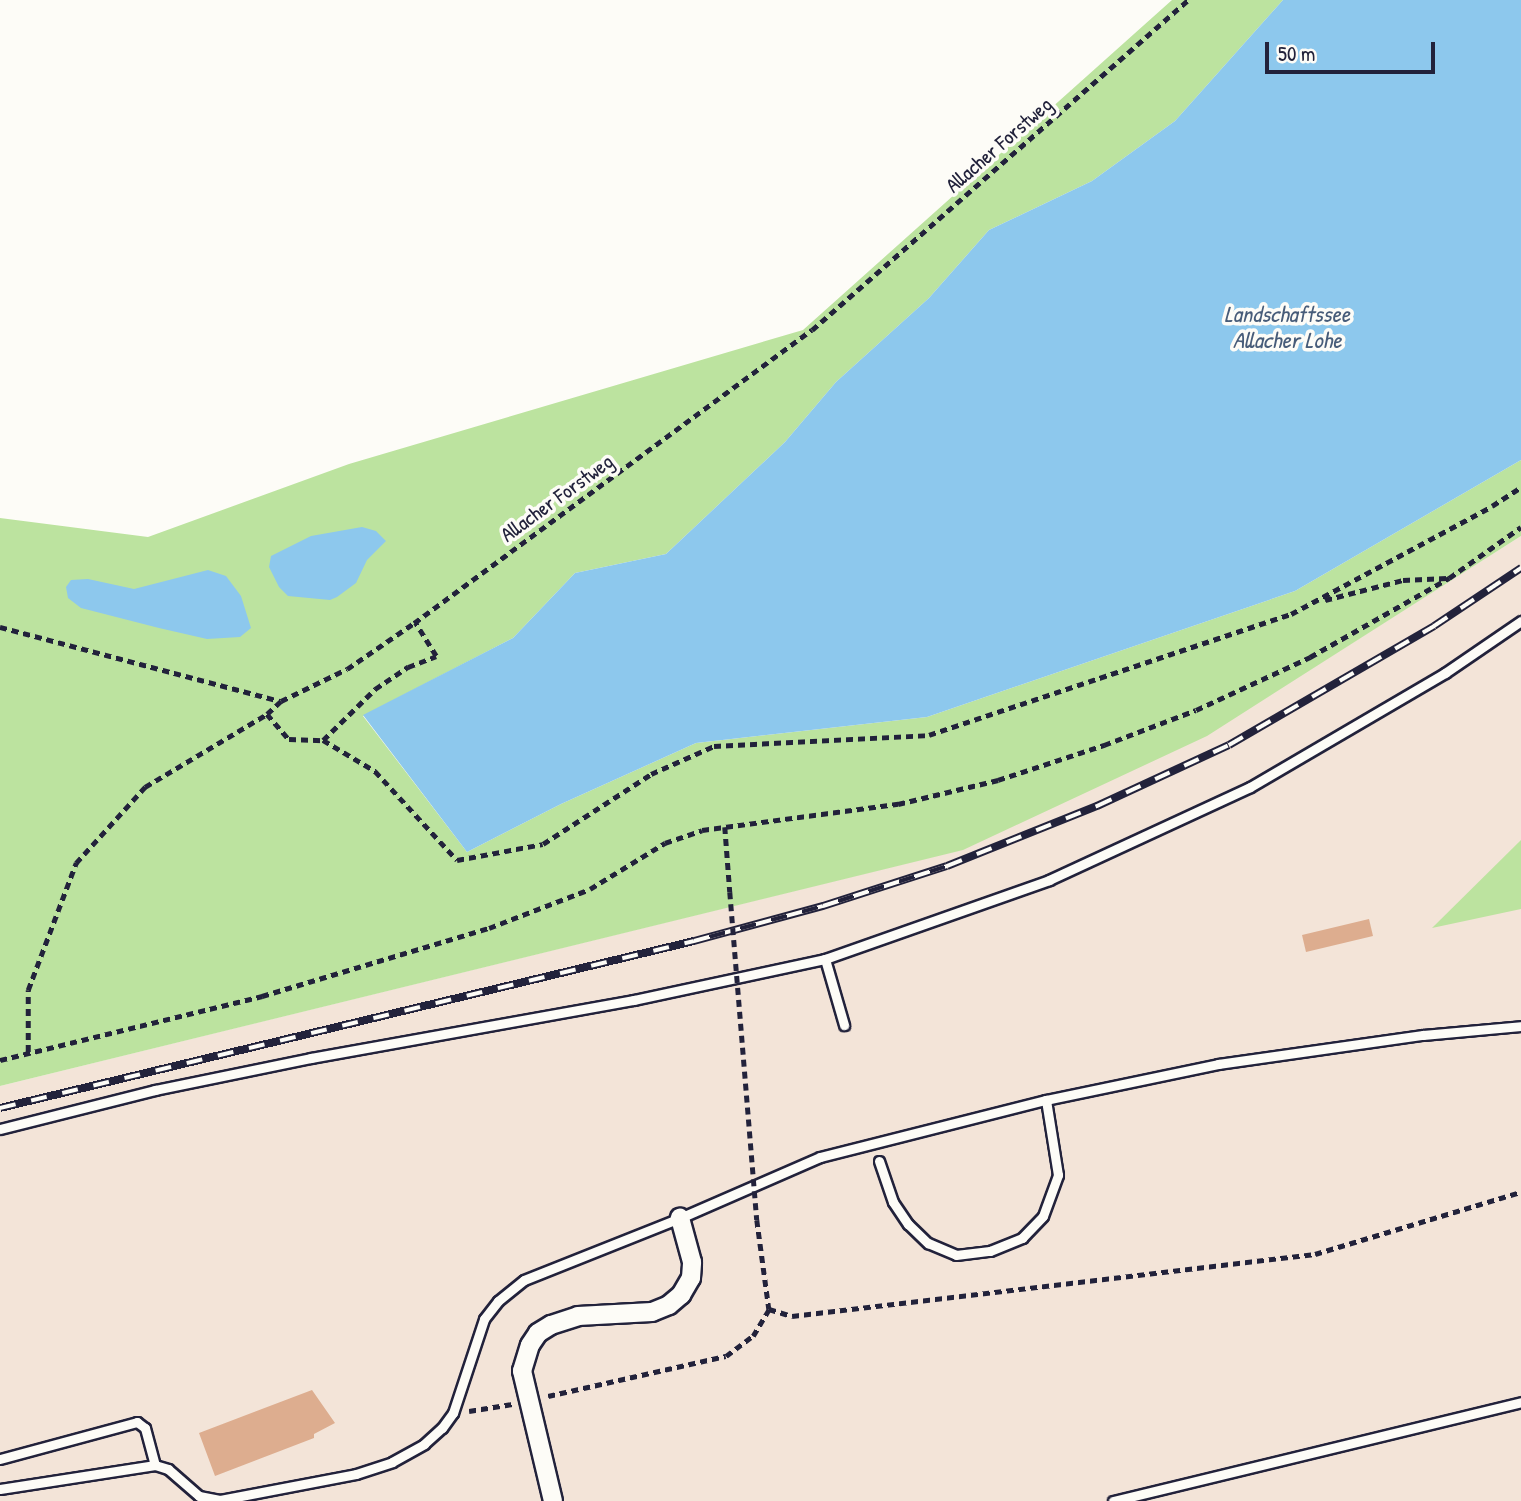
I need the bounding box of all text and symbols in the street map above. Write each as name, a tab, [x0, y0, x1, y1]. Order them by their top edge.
scale bar	[1269, 28, 1439, 72]
text: 50 m	[1278, 39, 1315, 68]
street label: Allacher Forstweg	[941, 92, 1057, 198]
water label: Landschaftssee Allacher Lohe	[1224, 300, 1350, 354]
street label: Allacher Forstweg	[496, 449, 618, 547]

